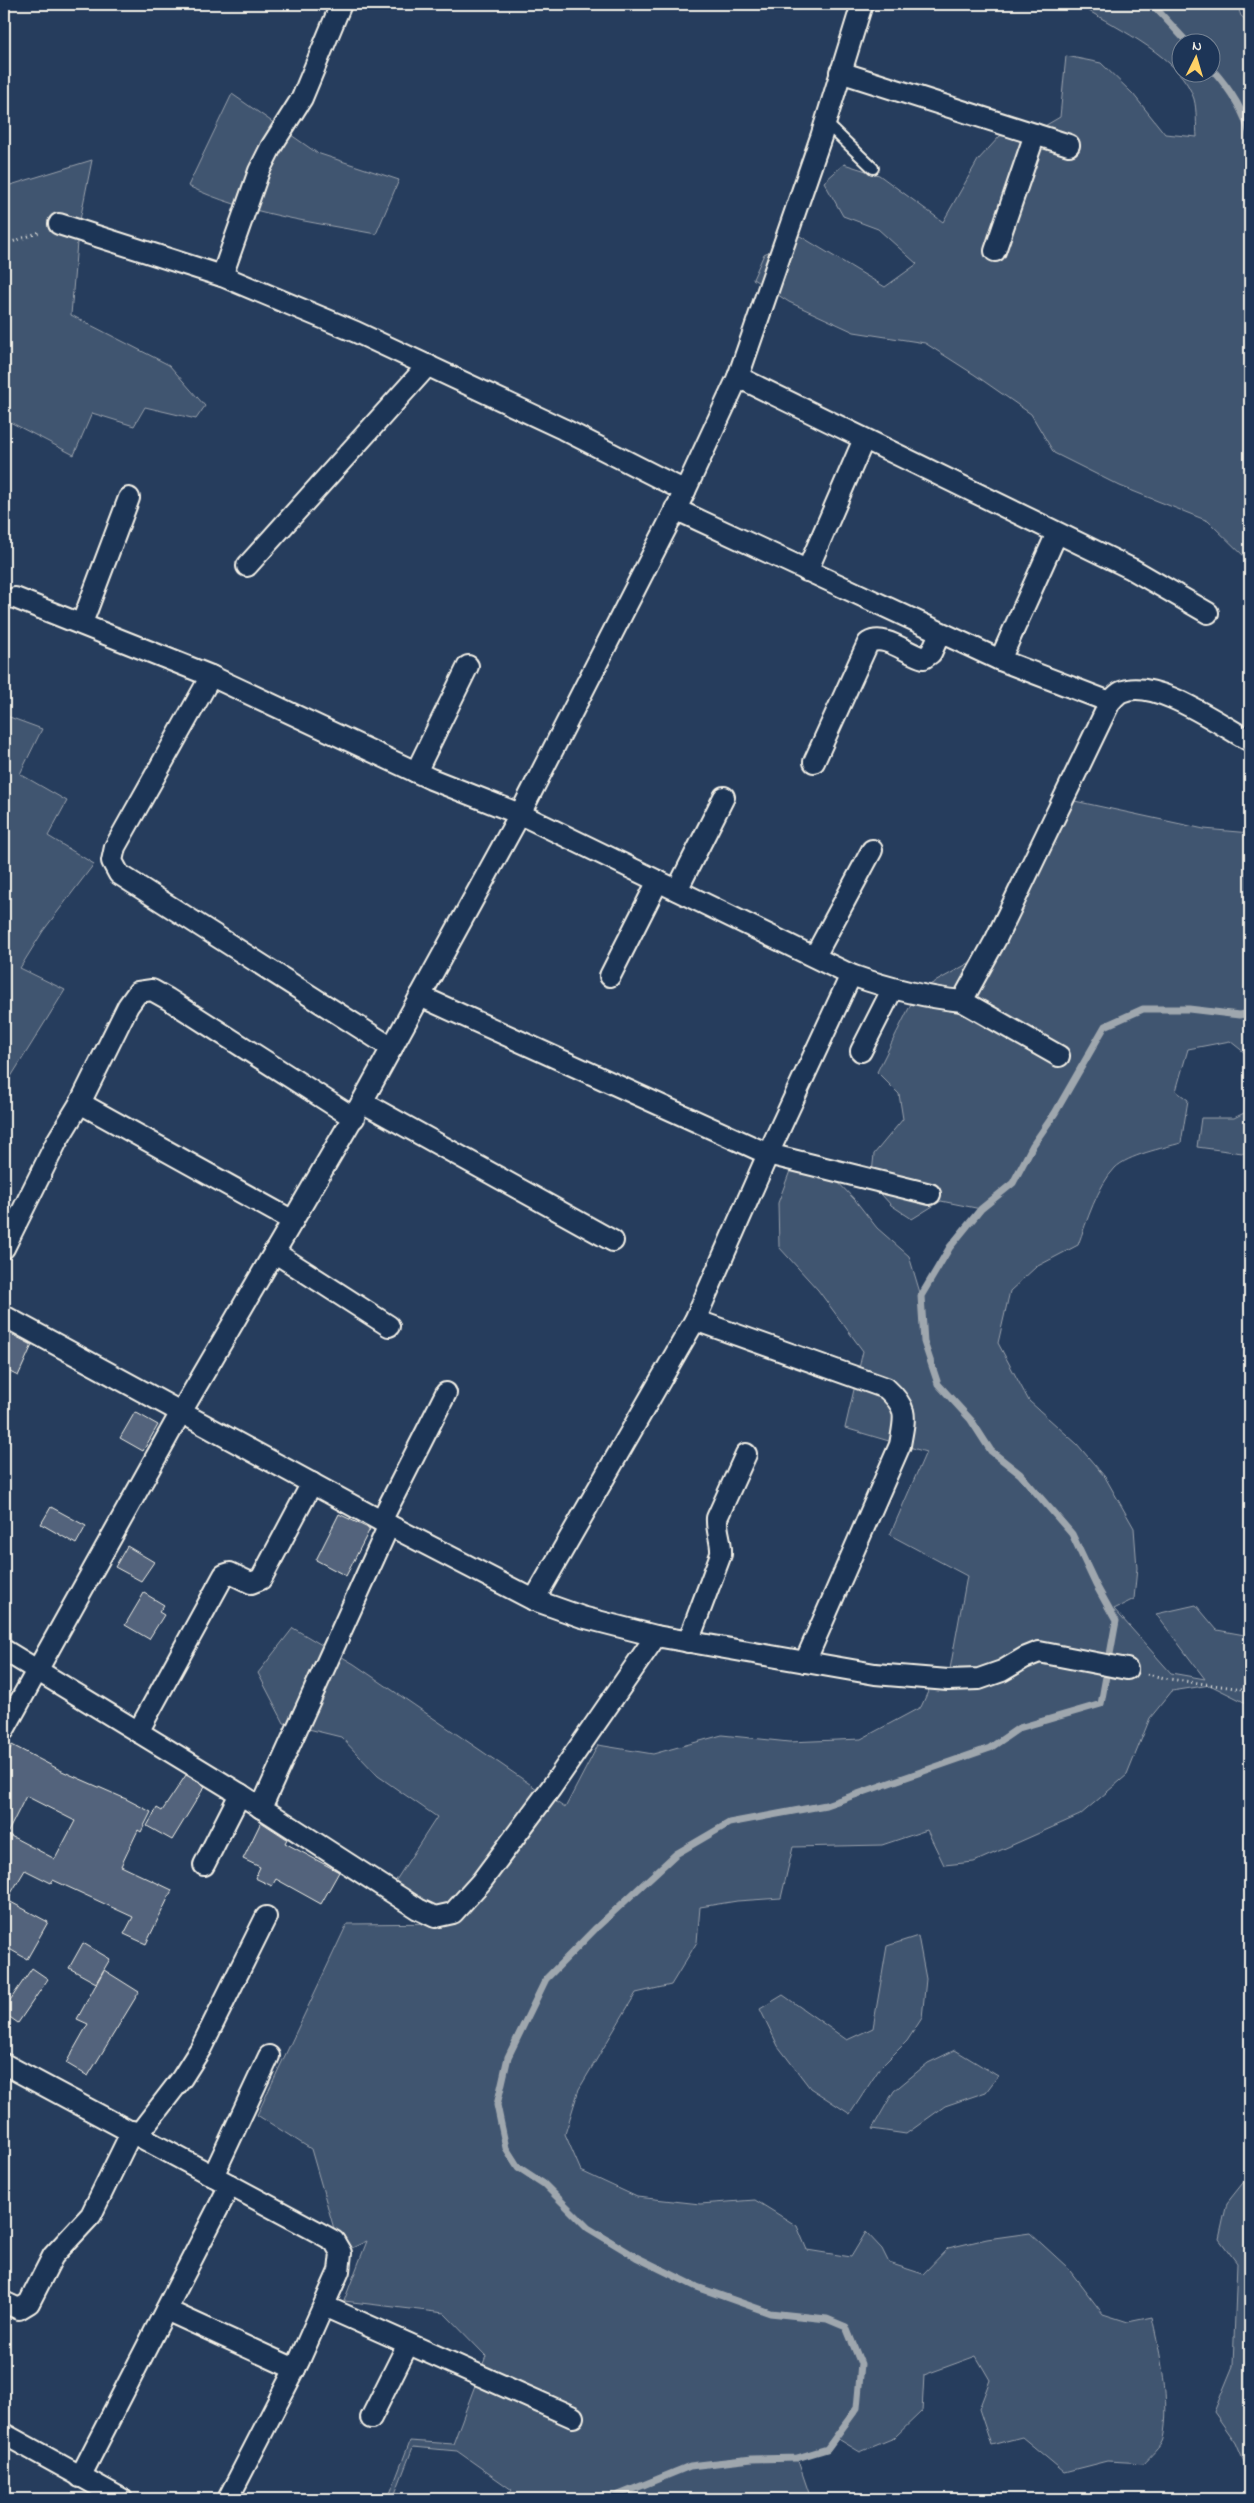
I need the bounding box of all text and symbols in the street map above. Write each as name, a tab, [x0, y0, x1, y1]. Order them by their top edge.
north arrow	[1172, 32, 1222, 82]
text: N	[1191, 36, 1203, 57]

